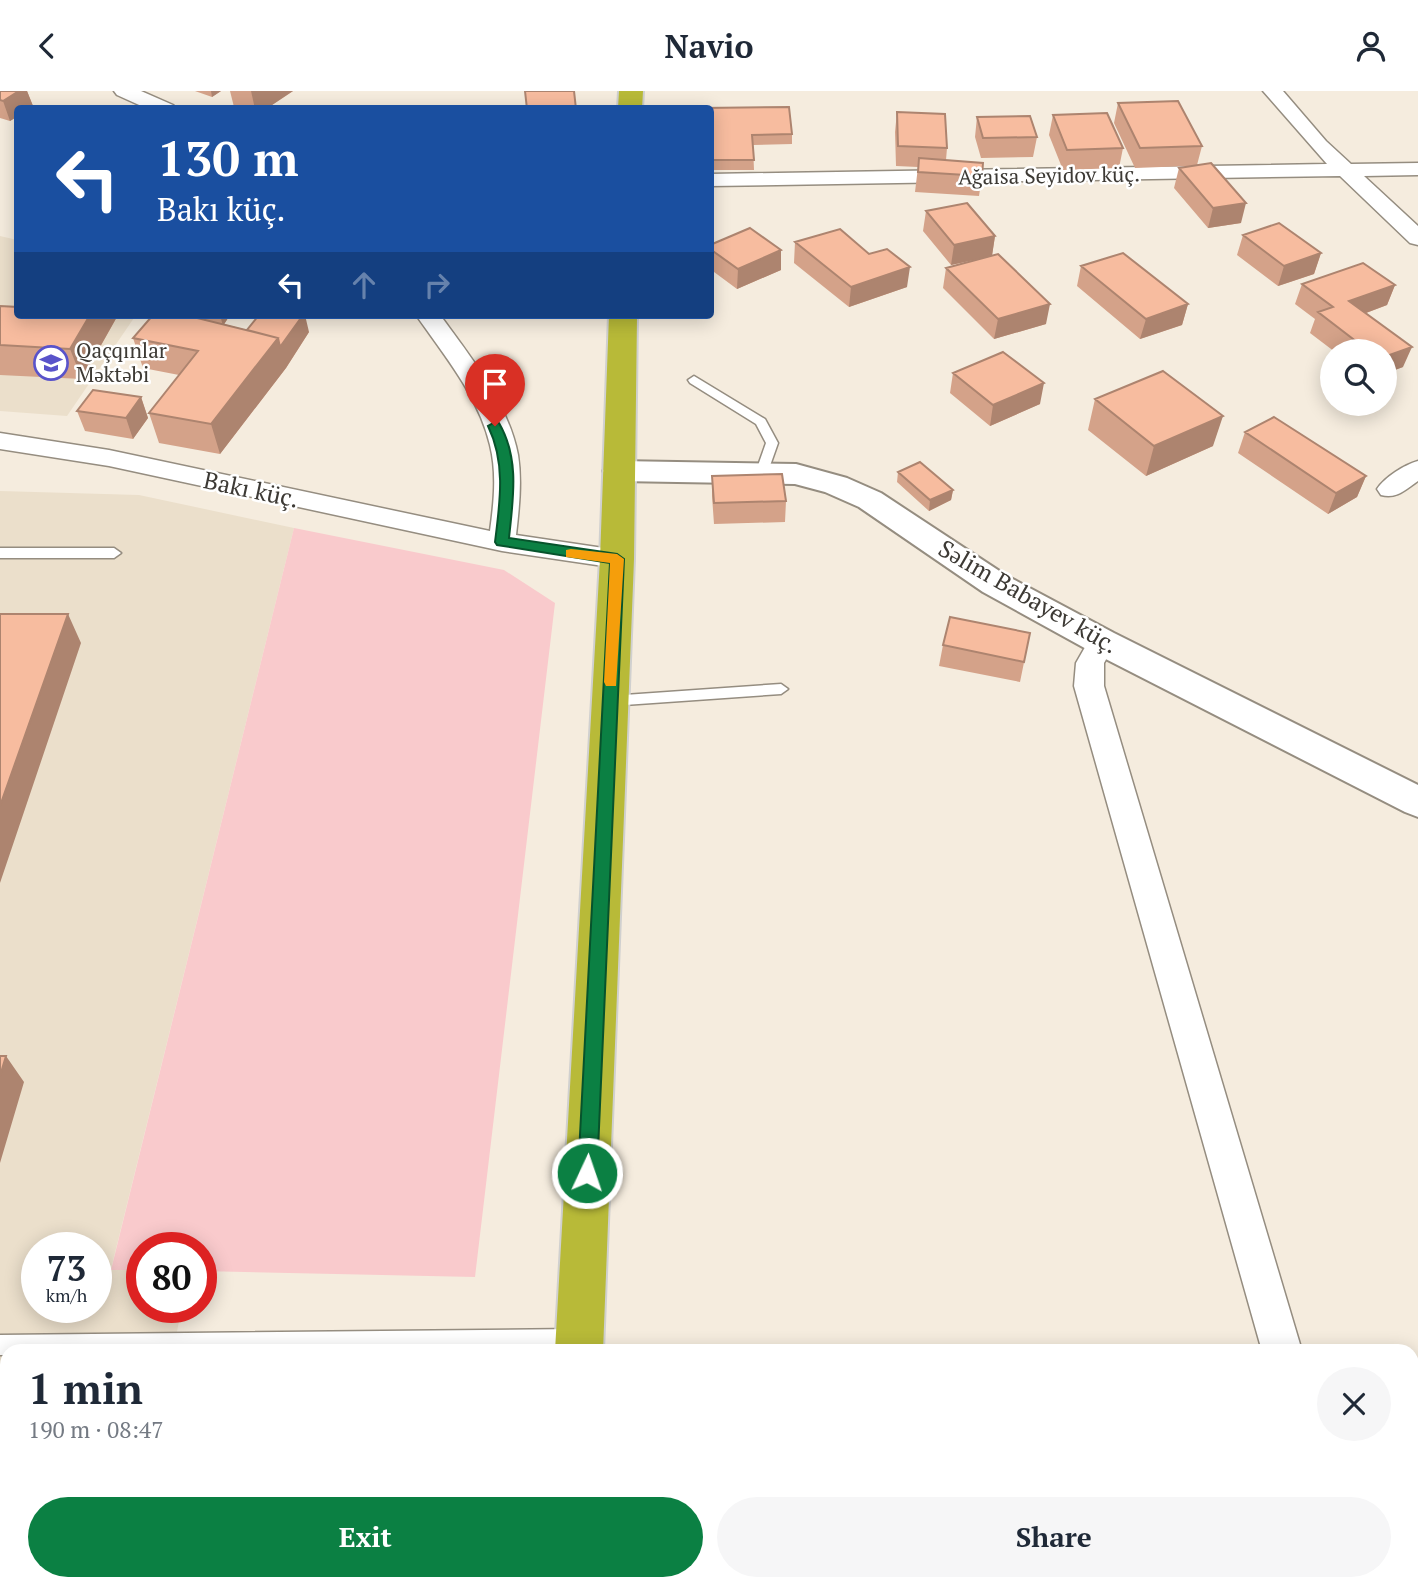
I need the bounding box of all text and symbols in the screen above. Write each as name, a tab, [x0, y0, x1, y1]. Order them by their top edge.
text: Navio	[665, 25, 753, 67]
icon: back	[28, 27, 66, 65]
icon: person	[1352, 27, 1390, 65]
text: 130 m	[157, 125, 299, 190]
icon: left	[42, 133, 133, 224]
street label: Ağaisa Seyidov küç.	[958, 159, 1140, 191]
text: Bakı küç.	[157, 188, 285, 230]
icon: left	[272, 266, 310, 304]
icon: ahead	[345, 266, 383, 304]
icon: right	[418, 266, 456, 304]
place label: Qaçqınlar Məktəbi	[76, 336, 167, 388]
map controls	[1320, 339, 1397, 416]
button: search	[1320, 339, 1397, 416]
school or university icon: Qaçqınlar Məktəbi	[32, 344, 70, 382]
pin	[465, 354, 525, 426]
icon: arrive	[476, 365, 514, 403]
street label: Bakı küç.	[201, 463, 302, 515]
street label: Səlim Babayev küç.	[933, 532, 1124, 660]
position arrow	[550, 1136, 624, 1210]
speed limit sign: 80	[126, 1232, 217, 1323]
text: 73	[47, 1245, 86, 1291]
text: km/h	[46, 1283, 87, 1307]
text: 1 min	[28, 1360, 143, 1416]
button: close	[1317, 1367, 1391, 1441]
text: 190 m · 08:47	[28, 1414, 163, 1445]
button: Exit	[28, 1497, 703, 1577]
button: Share	[717, 1497, 1391, 1577]

